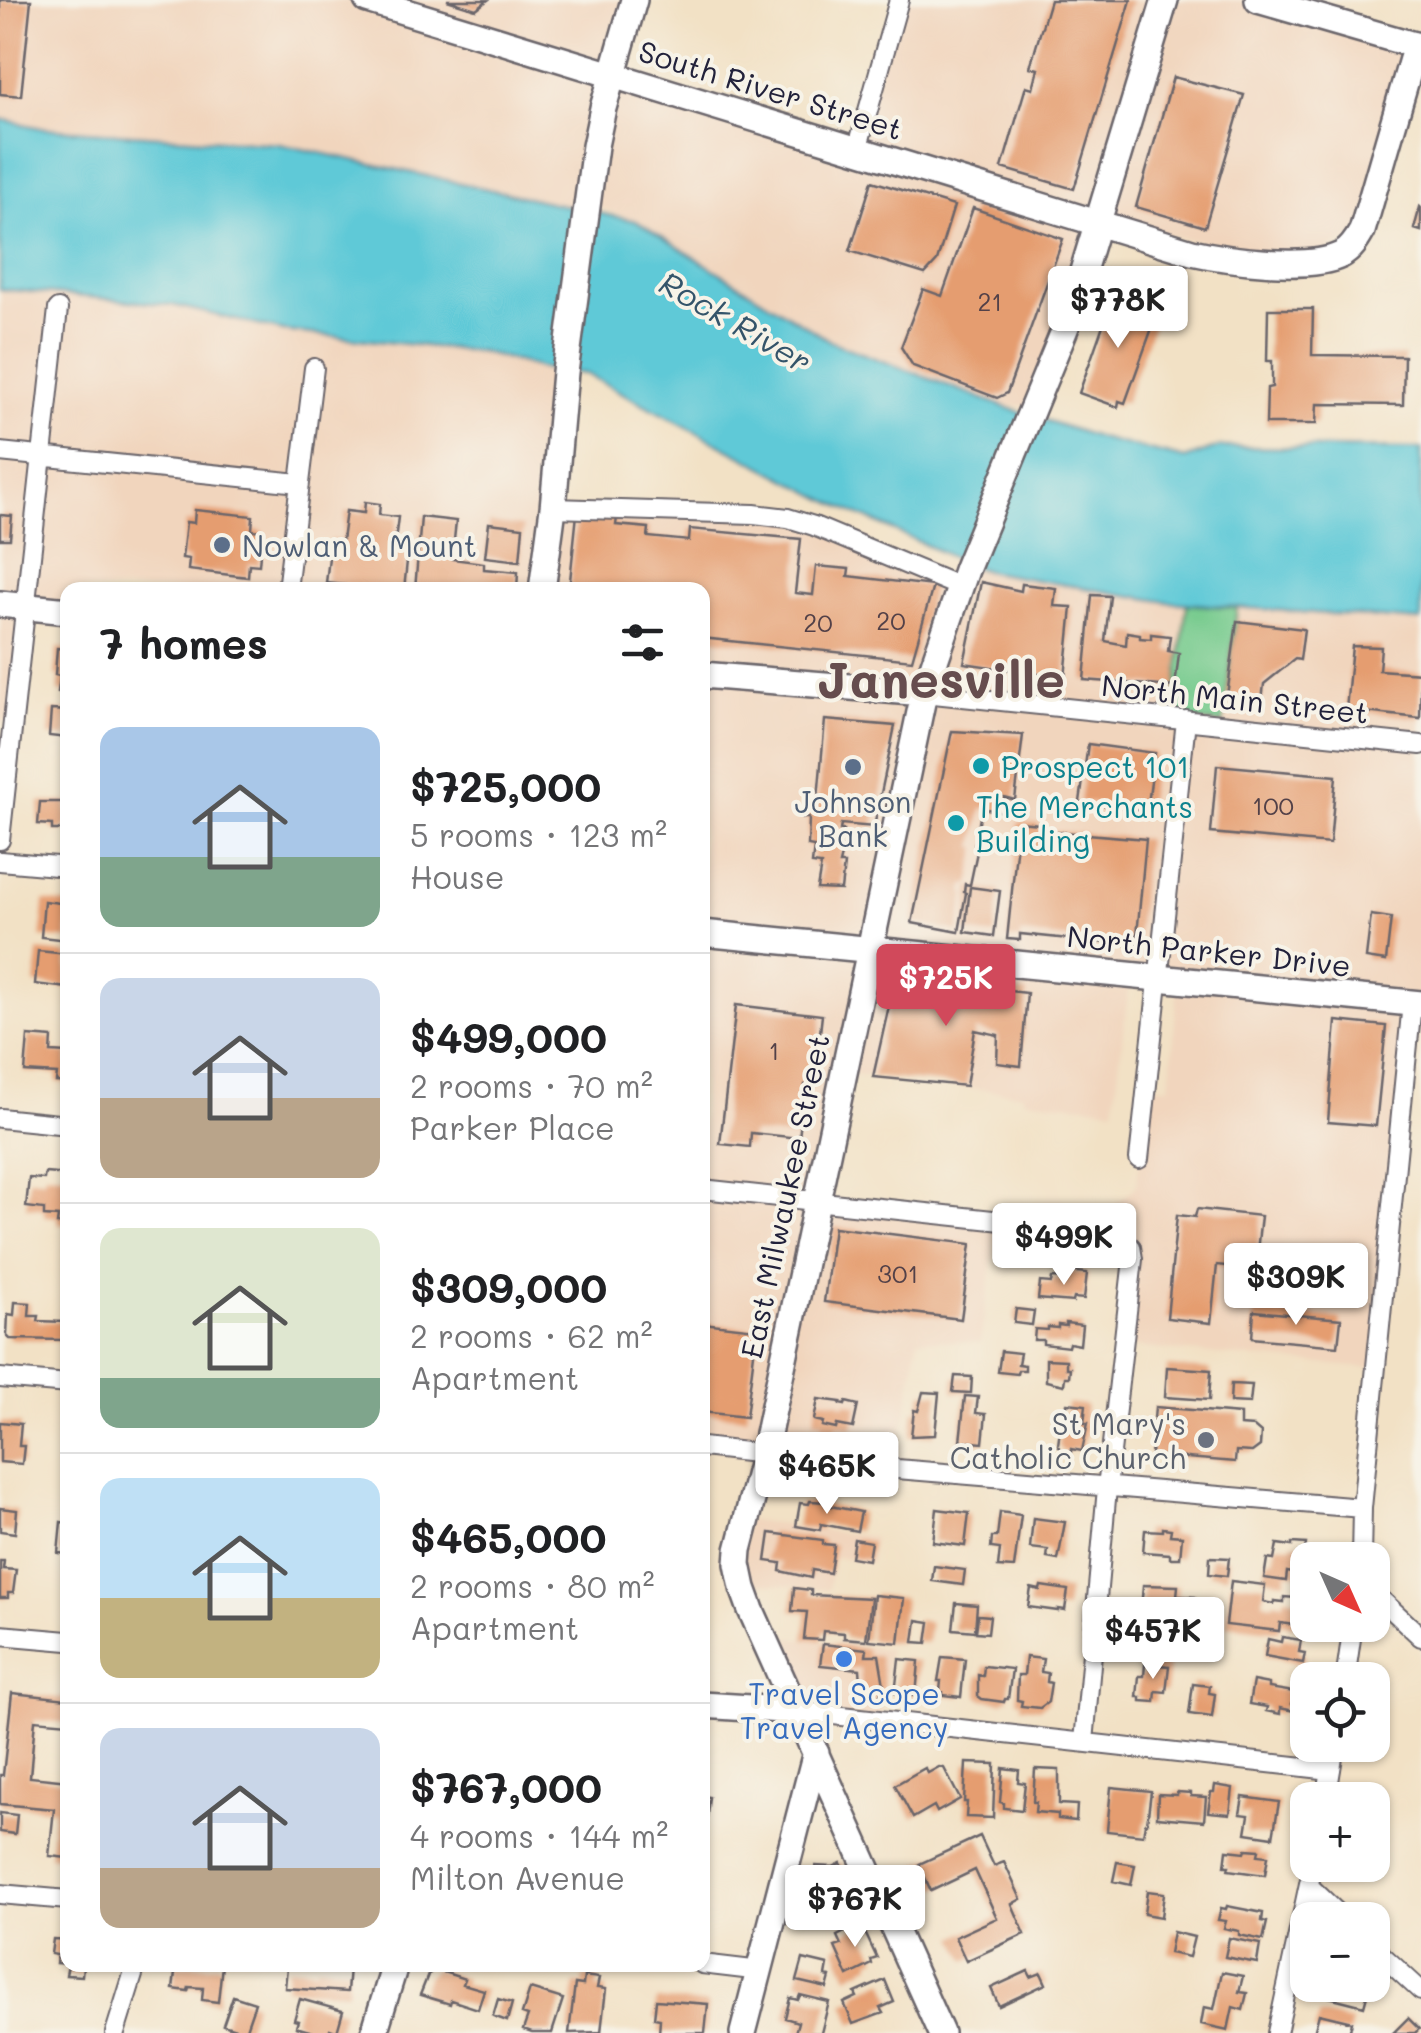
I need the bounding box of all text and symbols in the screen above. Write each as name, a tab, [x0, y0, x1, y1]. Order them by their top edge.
street label: South River Street	[634, 30, 908, 148]
water label: Rock River	[652, 261, 820, 381]
pin: $778K	[1048, 266, 1188, 351]
text: $778K	[1070, 277, 1166, 319]
house number: 21	[977, 285, 1003, 317]
place label: Nowlan & Mount	[242, 525, 477, 565]
marker: Nowlan & Mount	[211, 534, 233, 556]
house number: 20	[876, 604, 906, 636]
house number: 20	[803, 606, 833, 638]
text: 7 homes	[100, 615, 268, 670]
icon: filters	[615, 615, 670, 670]
district label: Janesville	[817, 645, 1065, 711]
street label: North Main Street	[1100, 664, 1370, 732]
place label: Prospect 101	[1001, 746, 1190, 786]
marker: Prospect 101	[970, 755, 992, 777]
marker: Johnson Bank	[842, 756, 864, 778]
text: $725,000	[410, 758, 601, 813]
icon: home	[180, 767, 300, 887]
place label: Johnson Bank	[795, 781, 911, 855]
place label: The Merchants Building	[976, 786, 1193, 860]
house number: 100	[1252, 789, 1294, 821]
marker: The Merchants Building	[945, 812, 967, 834]
text: 5 rooms · 123 m²	[410, 813, 667, 855]
text: House	[410, 855, 505, 897]
street label: North Parker Drive	[1065, 915, 1353, 985]
pin: $725K	[876, 944, 1016, 1029]
text: $725K	[898, 955, 994, 997]
text: $499,000	[410, 1009, 607, 1064]
icon: home	[180, 1018, 300, 1138]
street label: East Milwaukee Street	[730, 1030, 838, 1362]
house number: 1	[768, 1034, 780, 1066]
text: 2 rooms · 70 m²	[410, 1064, 653, 1106]
text: Parker Place	[410, 1106, 615, 1148]
pin: $499K	[994, 1203, 1134, 1288]
text: $499K	[1014, 1214, 1114, 1256]
pin: $309K	[1226, 1243, 1366, 1328]
text: $309K	[1246, 1254, 1346, 1296]
house number: 301	[877, 1257, 919, 1289]
text: $309,000	[410, 1259, 607, 1314]
icon: home	[180, 1268, 300, 1388]
text: 2 rooms · 62 m²	[410, 1314, 653, 1356]
text: Apartment	[410, 1356, 579, 1398]
place label: St Mary's Catholic Church	[950, 1403, 1186, 1477]
marker: St Mary's Catholic Church	[1195, 1429, 1217, 1451]
pin: $465K	[757, 1432, 897, 1517]
text: $465K	[777, 1443, 877, 1485]
text: $465,000	[410, 1509, 606, 1564]
icon: home	[180, 1518, 300, 1638]
north arrow	[1290, 1542, 1390, 1642]
map controls	[1290, 1542, 1390, 2002]
text: 2 rooms · 80 m²	[410, 1564, 655, 1606]
pin: $457K	[1083, 1597, 1223, 1682]
text: Apartment	[410, 1606, 579, 1648]
text: $457K	[1104, 1608, 1202, 1650]
marker: Travel Scope Travel Agency	[833, 1648, 855, 1670]
button: locate	[1290, 1662, 1390, 1762]
place label: Travel Scope Travel Agency	[740, 1673, 948, 1747]
text: $767,000	[410, 1759, 602, 1814]
icon: home	[180, 1768, 300, 1888]
button: +	[1290, 1782, 1390, 1882]
text: 4 rooms · 144 m²	[410, 1814, 668, 1856]
text: Milton Avenue	[410, 1856, 625, 1898]
pin: $767K	[785, 1865, 925, 1950]
text: $767K	[807, 1876, 903, 1918]
button: −	[1290, 1902, 1390, 2002]

